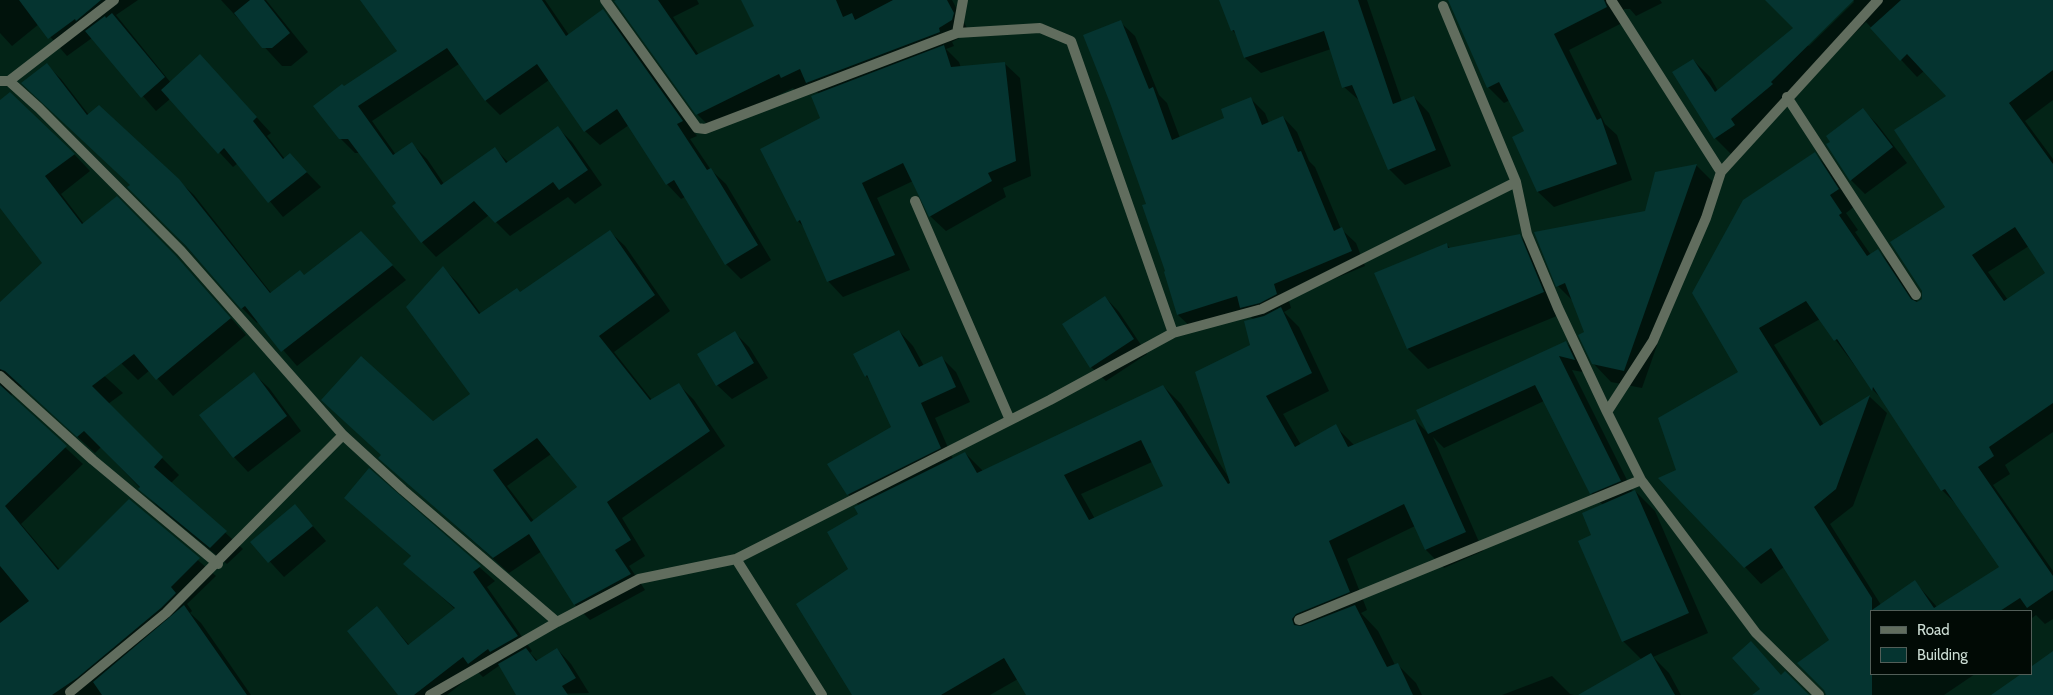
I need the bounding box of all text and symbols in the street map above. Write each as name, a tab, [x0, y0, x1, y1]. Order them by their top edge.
legend	[1870, 610, 2033, 675]
text: Road	[1917, 621, 1950, 639]
text: Building	[1917, 646, 1968, 664]

